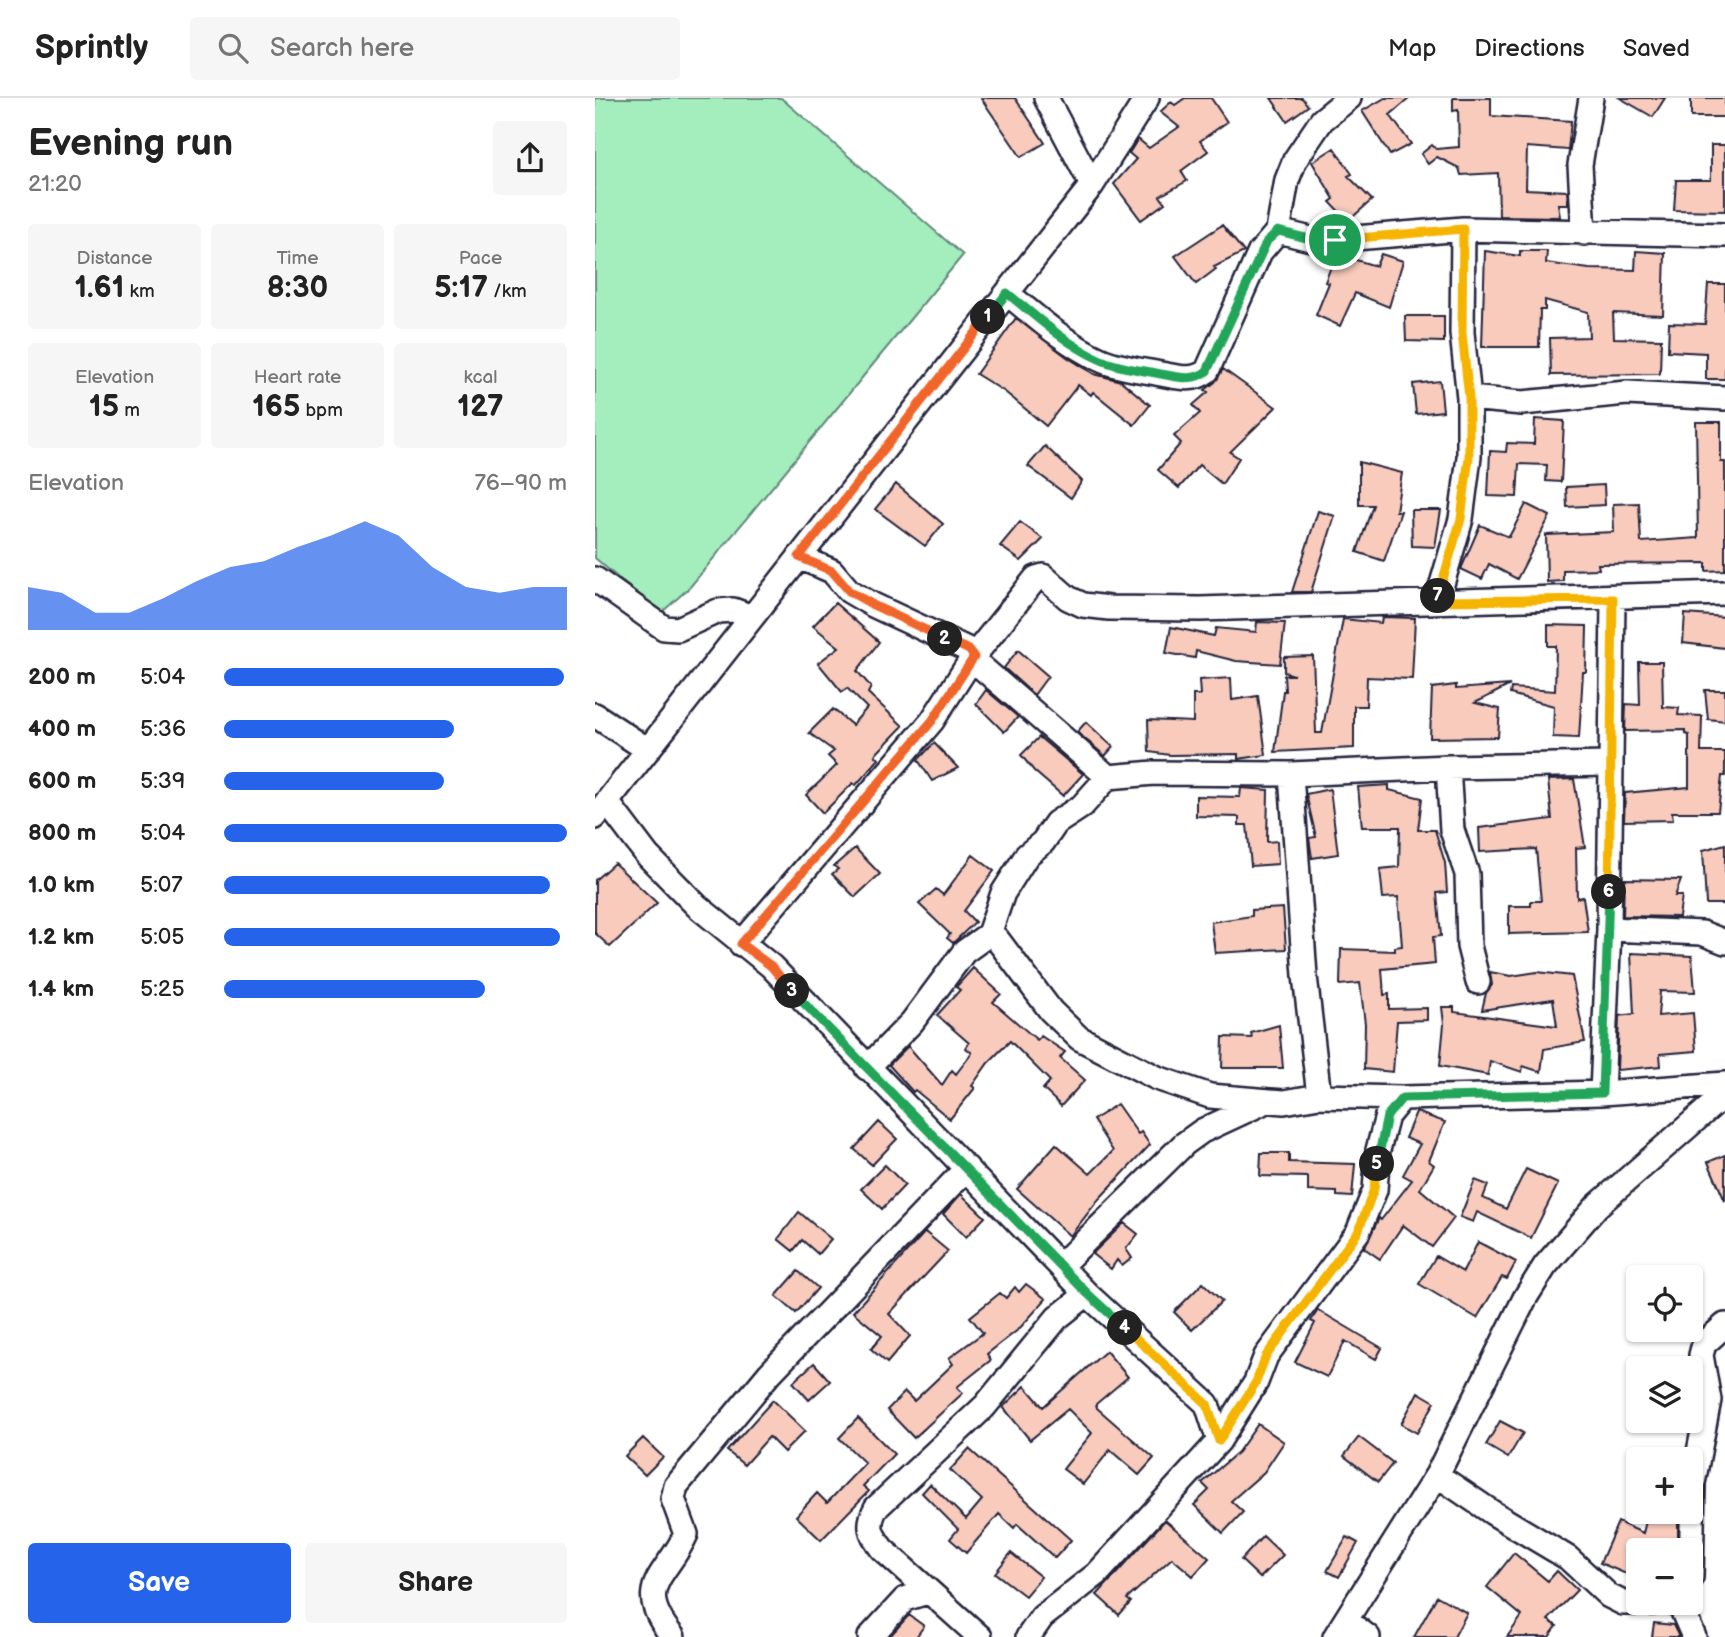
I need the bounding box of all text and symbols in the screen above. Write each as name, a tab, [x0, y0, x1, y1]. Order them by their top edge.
search box	[190, 17, 680, 80]
text: Sprintly	[35, 28, 148, 68]
icon: search	[214, 29, 252, 67]
text: Search here	[270, 33, 414, 64]
text: Map	[1388, 34, 1436, 63]
text: Directions	[1474, 34, 1585, 63]
text: Saved	[1623, 34, 1690, 63]
text: Evening run	[28, 121, 233, 166]
button: share	[493, 121, 567, 195]
text: 21:20	[28, 170, 82, 198]
pin	[1305, 210, 1365, 270]
icon: arrive	[1316, 221, 1354, 259]
text: Distance	[77, 247, 152, 270]
text: Time	[276, 247, 319, 270]
text: Pace	[459, 247, 502, 270]
text: 1.61	[74, 270, 124, 306]
text: 8:30	[267, 270, 328, 306]
text: 5:17	[434, 270, 488, 306]
text: km	[124, 280, 155, 303]
text: /km	[488, 280, 527, 303]
pin: 1	[971, 300, 1005, 334]
text: 1	[984, 305, 992, 328]
text: Elevation	[75, 366, 154, 389]
text: Heart rate	[254, 366, 341, 389]
text: kcal	[463, 366, 498, 389]
text: 15	[89, 389, 119, 425]
text: 165	[252, 389, 300, 425]
text: 127	[457, 389, 504, 425]
text: m	[119, 399, 140, 422]
text: bpm	[300, 399, 343, 422]
text: Elevation	[28, 469, 124, 497]
text: 76–90 m	[474, 469, 567, 497]
pin: 7	[1421, 578, 1455, 614]
text: 7	[1432, 584, 1443, 607]
pin: 2	[927, 622, 963, 656]
text: 2	[939, 627, 950, 650]
text: 200 m	[28, 663, 96, 691]
text: 5:04	[140, 663, 185, 691]
text: 400 m	[28, 715, 96, 743]
text: 5:36	[140, 715, 186, 743]
text: 600 m	[28, 767, 96, 795]
text: 5:39	[140, 767, 185, 795]
text: 800 m	[28, 819, 96, 847]
text: 5:04	[140, 819, 185, 847]
text: 1.0 km	[28, 871, 95, 899]
text: 5:07	[140, 871, 183, 899]
pin: 6	[1591, 874, 1627, 910]
text: 6	[1603, 880, 1614, 903]
text: 1.2 km	[28, 923, 94, 951]
text: 5:05	[140, 923, 185, 951]
pin: 3	[775, 974, 809, 1008]
text: 1.4 km	[28, 975, 94, 1003]
text: 5:25	[140, 975, 185, 1003]
text: 3	[786, 979, 797, 1002]
pin: 5	[1359, 1146, 1395, 1182]
text: 5	[1371, 1152, 1382, 1175]
map controls	[1626, 1265, 1703, 1615]
button: locate	[1626, 1265, 1703, 1342]
pin: 4	[1107, 1310, 1143, 1346]
text: 4	[1119, 1316, 1130, 1339]
button: layers	[1626, 1356, 1703, 1433]
button: +	[1626, 1447, 1703, 1524]
button: −	[1626, 1538, 1703, 1615]
button: Save	[28, 1543, 291, 1623]
button: Share	[305, 1543, 567, 1623]

